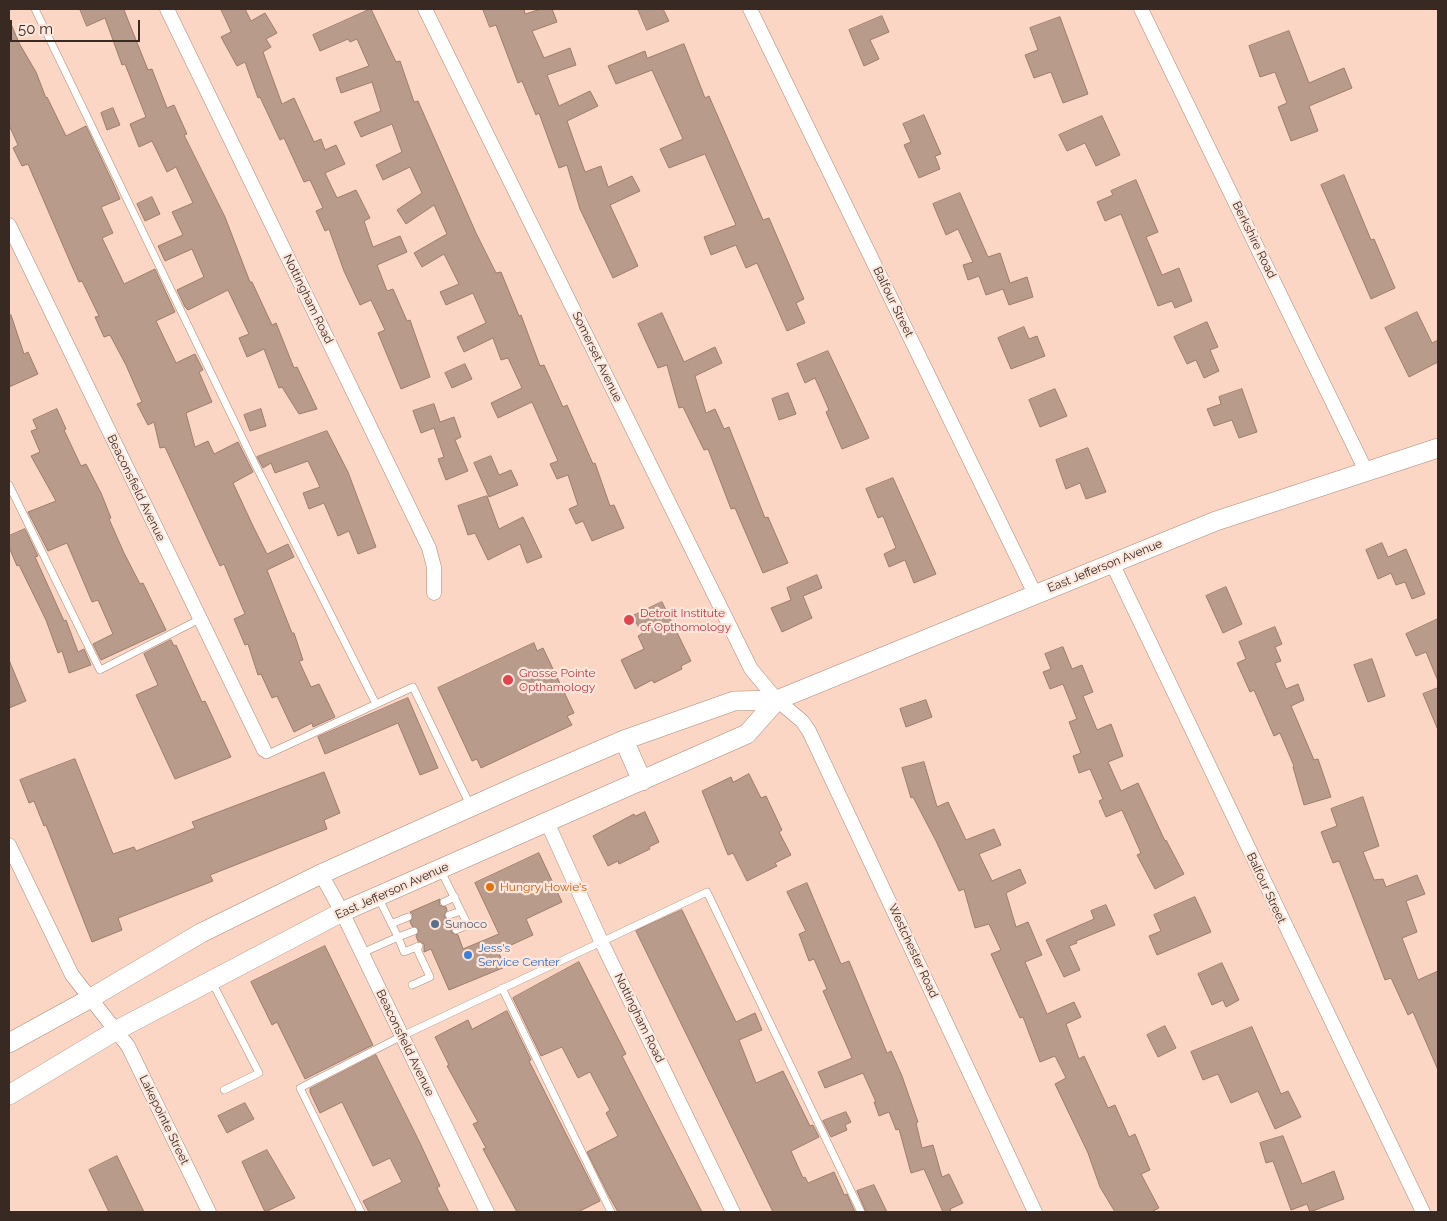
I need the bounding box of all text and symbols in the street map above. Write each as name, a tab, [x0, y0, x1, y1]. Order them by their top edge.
scale bar	[12, 10, 142, 42]
text: 50 m	[18, 20, 53, 38]
street label: Berkshire Road	[1229, 199, 1279, 281]
street label: Nottingham Road	[280, 252, 336, 346]
street label: Balfour Street	[870, 265, 916, 339]
street label: Somerset Avenue	[569, 309, 625, 405]
street label: Beaconsfield Avenue	[104, 432, 168, 544]
street label: East Jefferson Avenue	[1046, 536, 1164, 596]
place label: Detroit Institute of Opthomology	[640, 606, 731, 634]
marker: Detroit Institute of Opthomology	[622, 613, 636, 627]
place label: Grosse Pointe Opthamology	[519, 666, 595, 694]
marker: Grosse Pointe Opthamology	[501, 673, 515, 687]
street label: Balfour Street	[1243, 850, 1289, 926]
street label: East Jefferson Avenue	[333, 860, 451, 922]
place label: Hungry Howie's	[500, 880, 587, 894]
marker: Hungry Howie's	[484, 881, 496, 893]
street label: Westchester Road	[885, 902, 941, 1000]
place label: Sunoco	[445, 917, 487, 931]
marker: Sunoco	[429, 918, 441, 930]
place label: Jess's Service Center	[478, 941, 560, 969]
marker: Jess's Service Center	[462, 949, 474, 961]
street label: Nottingham Road	[611, 971, 667, 1065]
street label: Beaconsfield Avenue	[373, 987, 437, 1099]
street label: Lakepointe Street	[136, 1073, 192, 1167]

